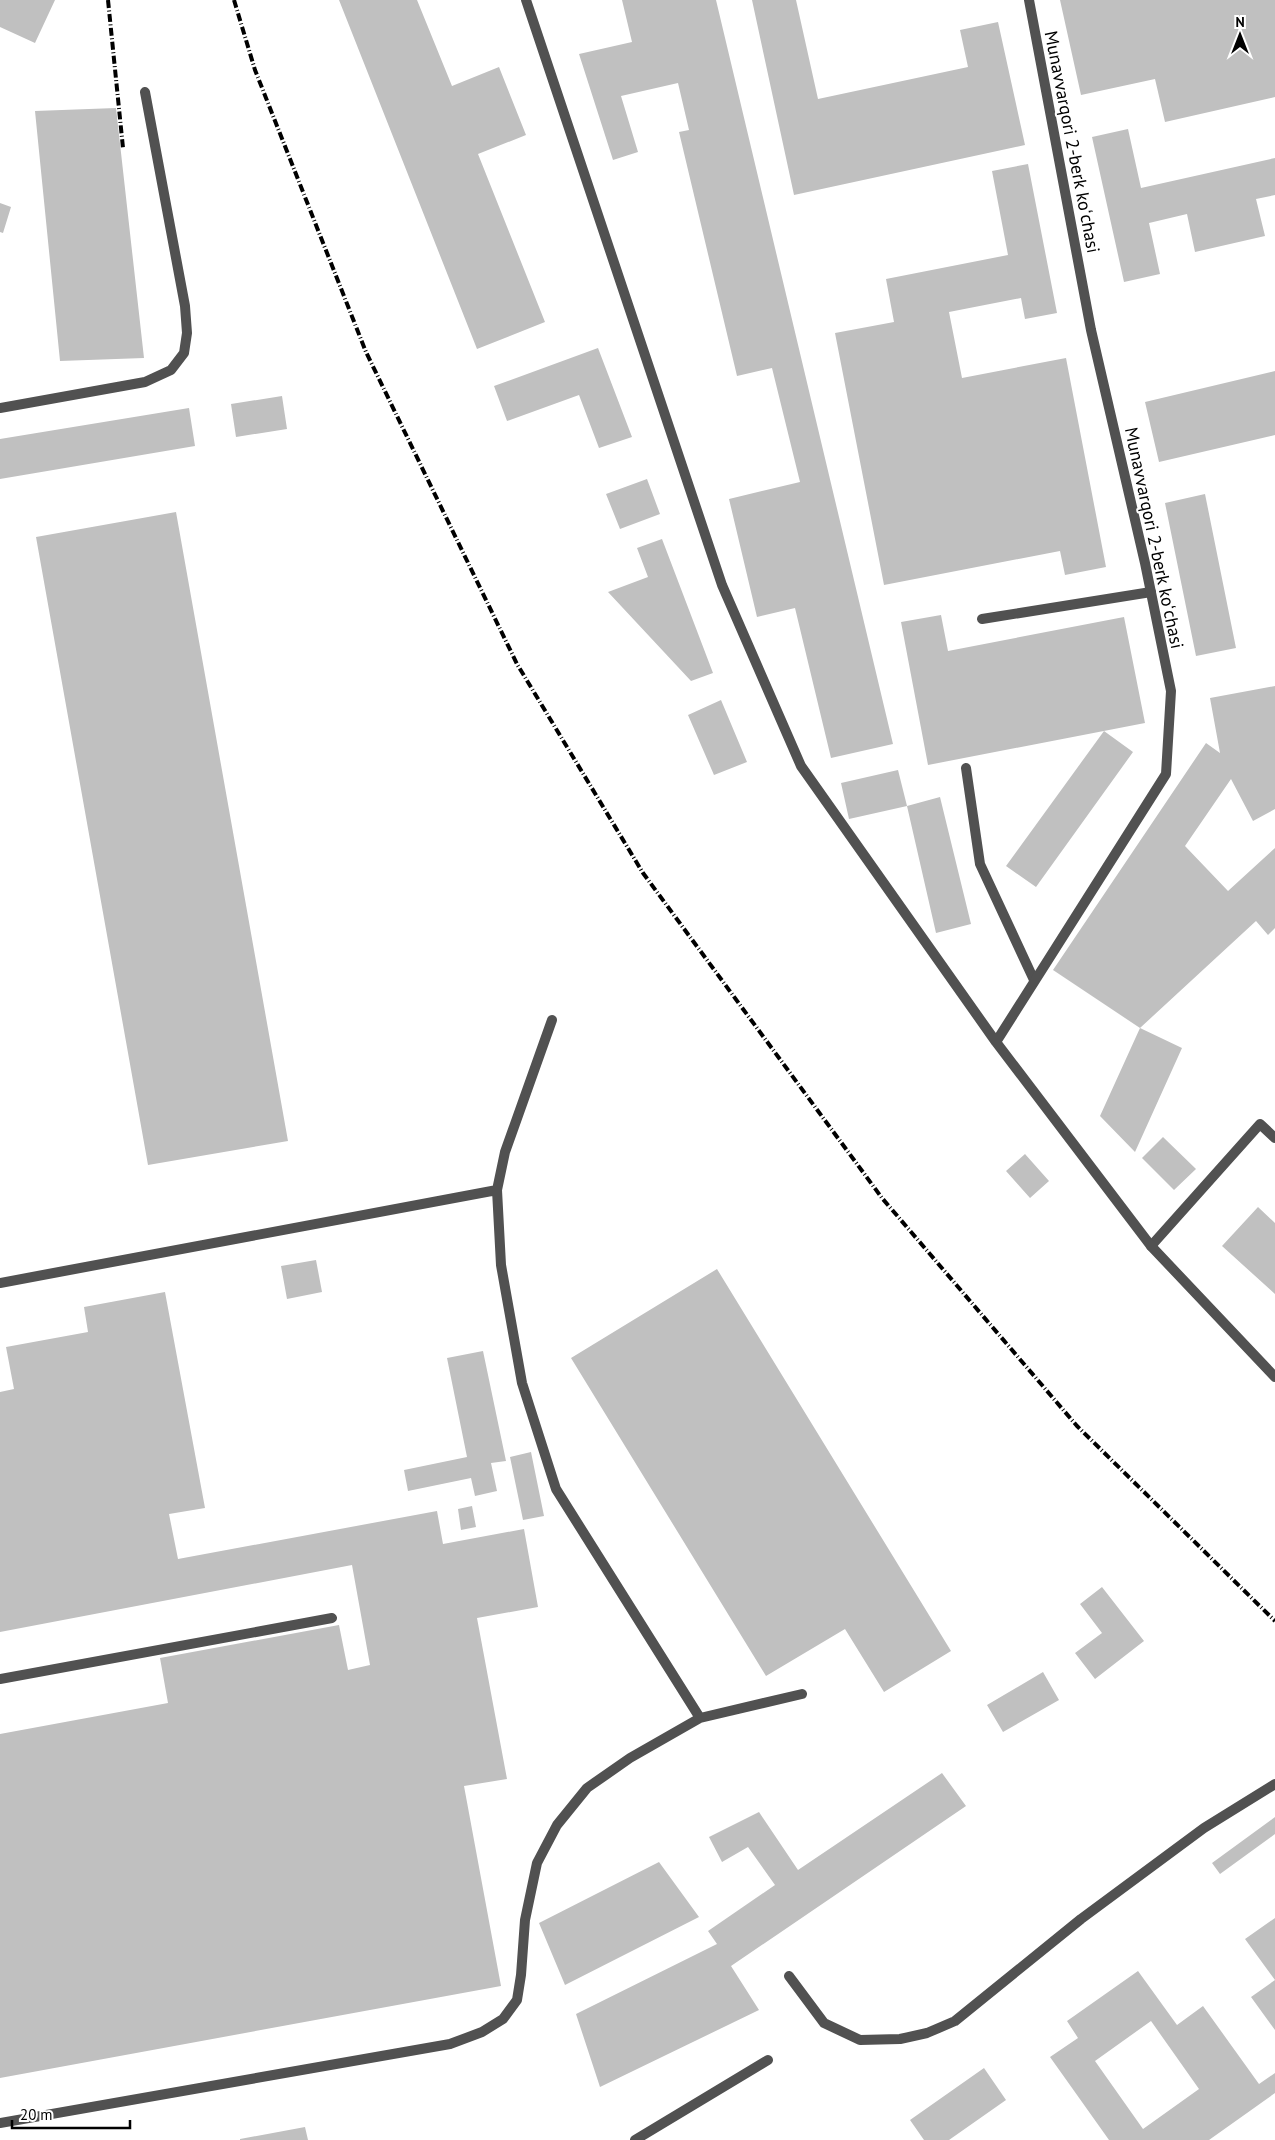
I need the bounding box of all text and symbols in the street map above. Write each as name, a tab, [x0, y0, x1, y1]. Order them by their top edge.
north arrow	[1215, 10, 1265, 60]
text: N	[1235, 13, 1245, 31]
street label: Munavvarqori 2-berk koʻchasi	[1040, 29, 1105, 255]
street label: Munavvarqori 2-berk koʻchasi	[1120, 425, 1189, 651]
scale bar	[12, 2098, 130, 2130]
text: 20 m	[20, 2105, 53, 2124]

